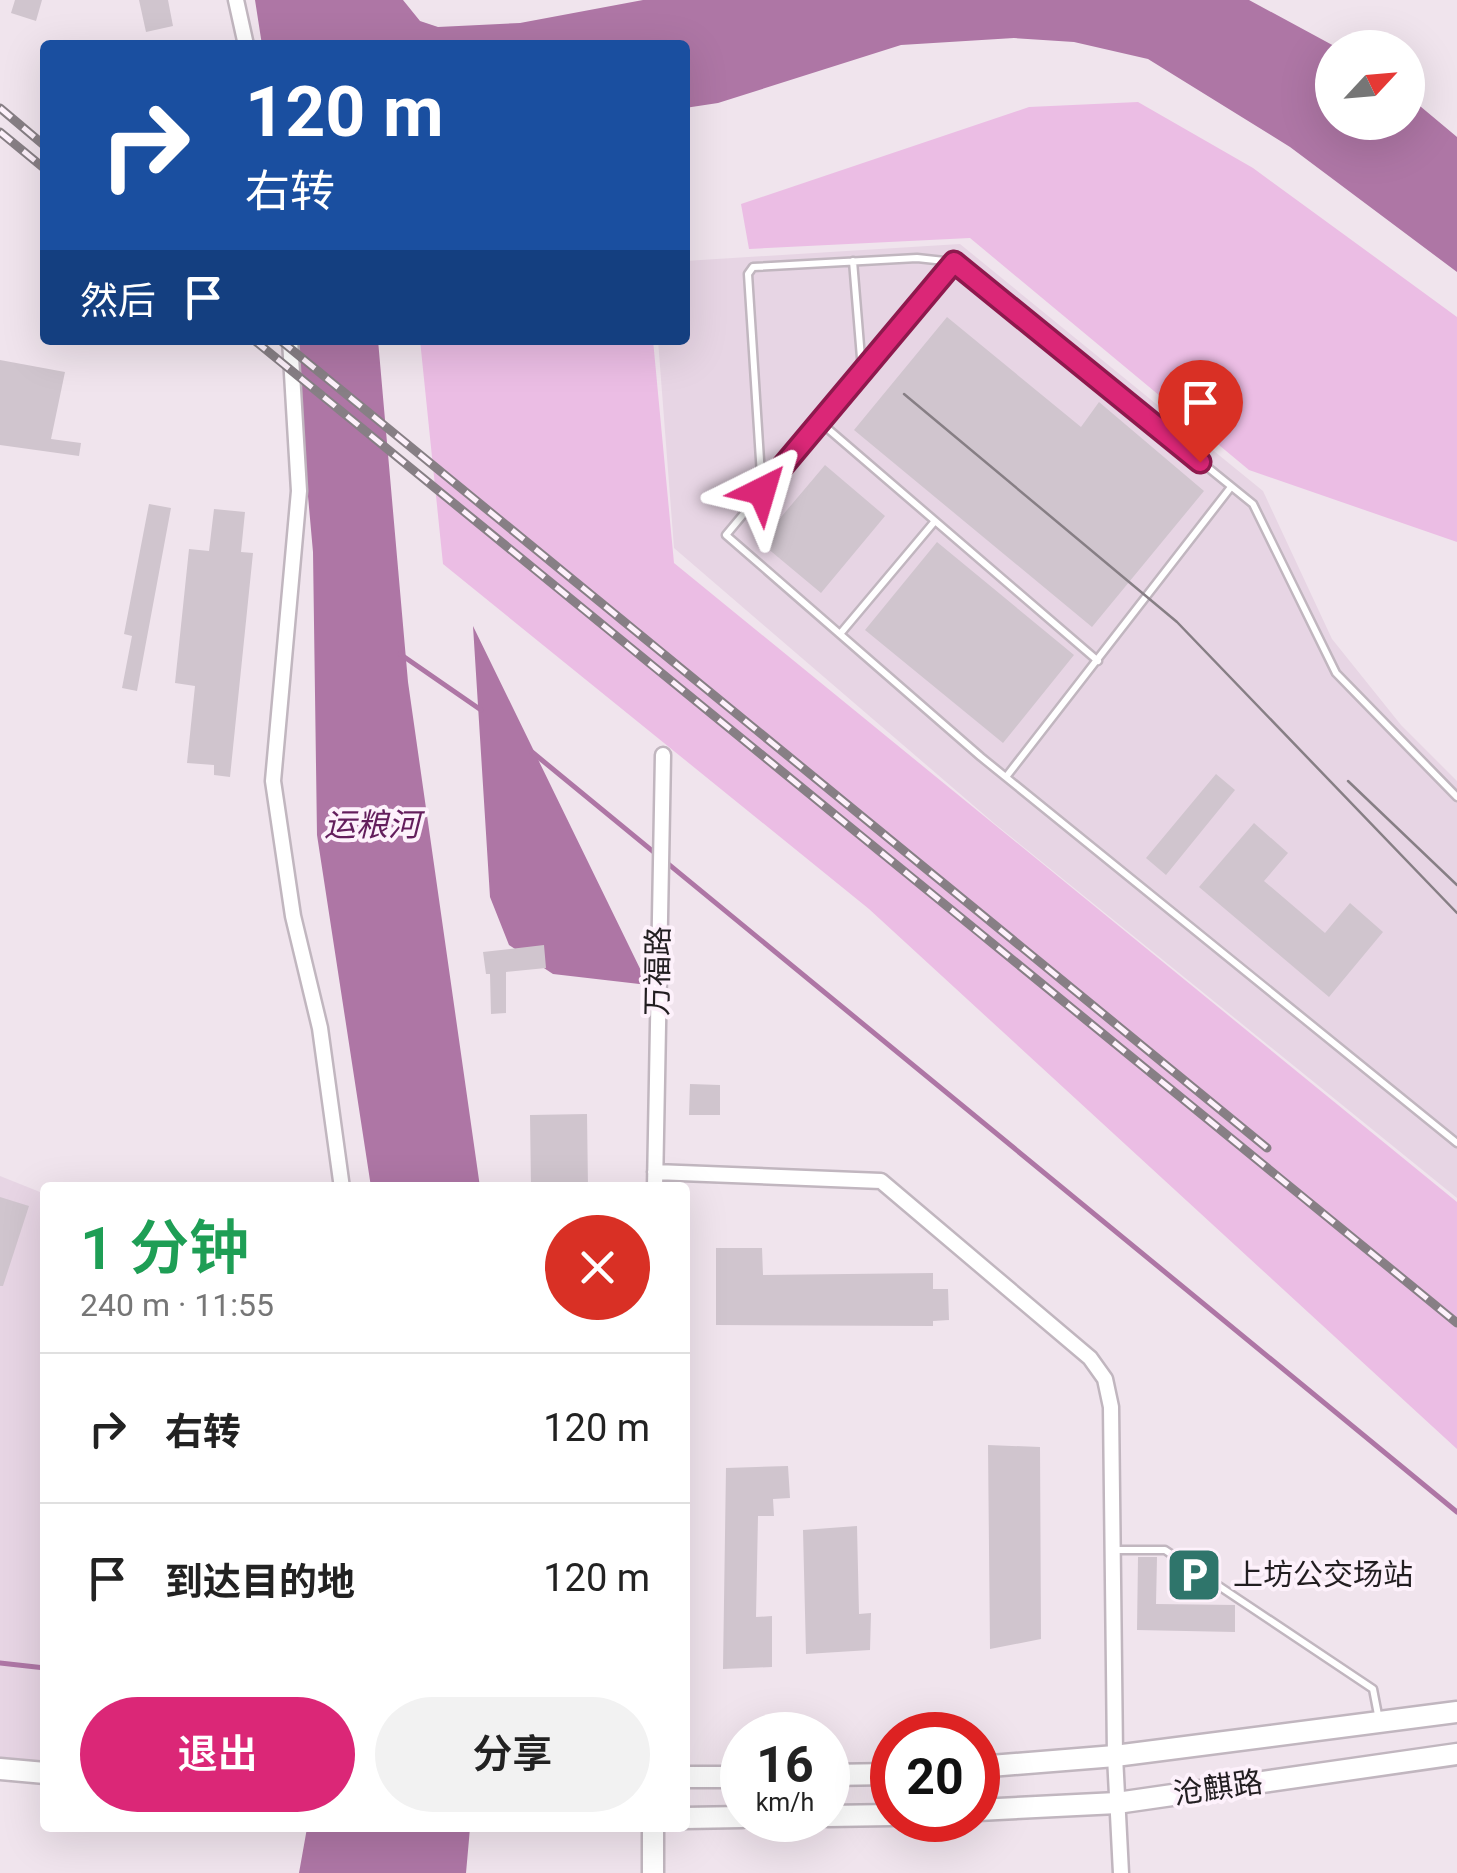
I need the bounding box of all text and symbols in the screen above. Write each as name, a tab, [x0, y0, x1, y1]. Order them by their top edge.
north arrow	[1315, 30, 1425, 140]
map controls	[1315, 30, 1425, 140]
text: 120 m	[245, 71, 444, 153]
icon: right	[80, 80, 210, 210]
text: 右转	[245, 165, 335, 218]
icon: arrive	[176, 270, 231, 325]
text: 然后	[80, 279, 156, 323]
pin	[1158, 360, 1243, 463]
icon: arrive	[1173, 375, 1228, 430]
position arrow	[710, 439, 814, 543]
water label: 运粮河	[324, 806, 426, 844]
street label: 万福路	[639, 926, 676, 1016]
text: 1 分钟	[80, 1213, 249, 1284]
button: close	[545, 1215, 650, 1320]
text: 240 m · 11:55	[80, 1286, 274, 1324]
icon: right	[80, 1401, 135, 1456]
text: 120 m	[543, 1406, 650, 1450]
text: 右转	[165, 1410, 241, 1454]
parking icon: 上坊公交场站	[1164, 1545, 1224, 1605]
icon: arrive	[80, 1551, 135, 1606]
text: 120 m	[543, 1556, 650, 1600]
place label: 上坊公交场站	[1233, 1557, 1413, 1592]
text: 到达目的地	[165, 1560, 355, 1604]
button: 退出	[80, 1697, 355, 1812]
button: 分享	[375, 1697, 650, 1812]
speed limit sign: 20	[870, 1712, 1000, 1842]
text: 16	[756, 1736, 814, 1794]
street label: 沧麒路	[1171, 1764, 1265, 1811]
text: km/h	[756, 1788, 814, 1817]

